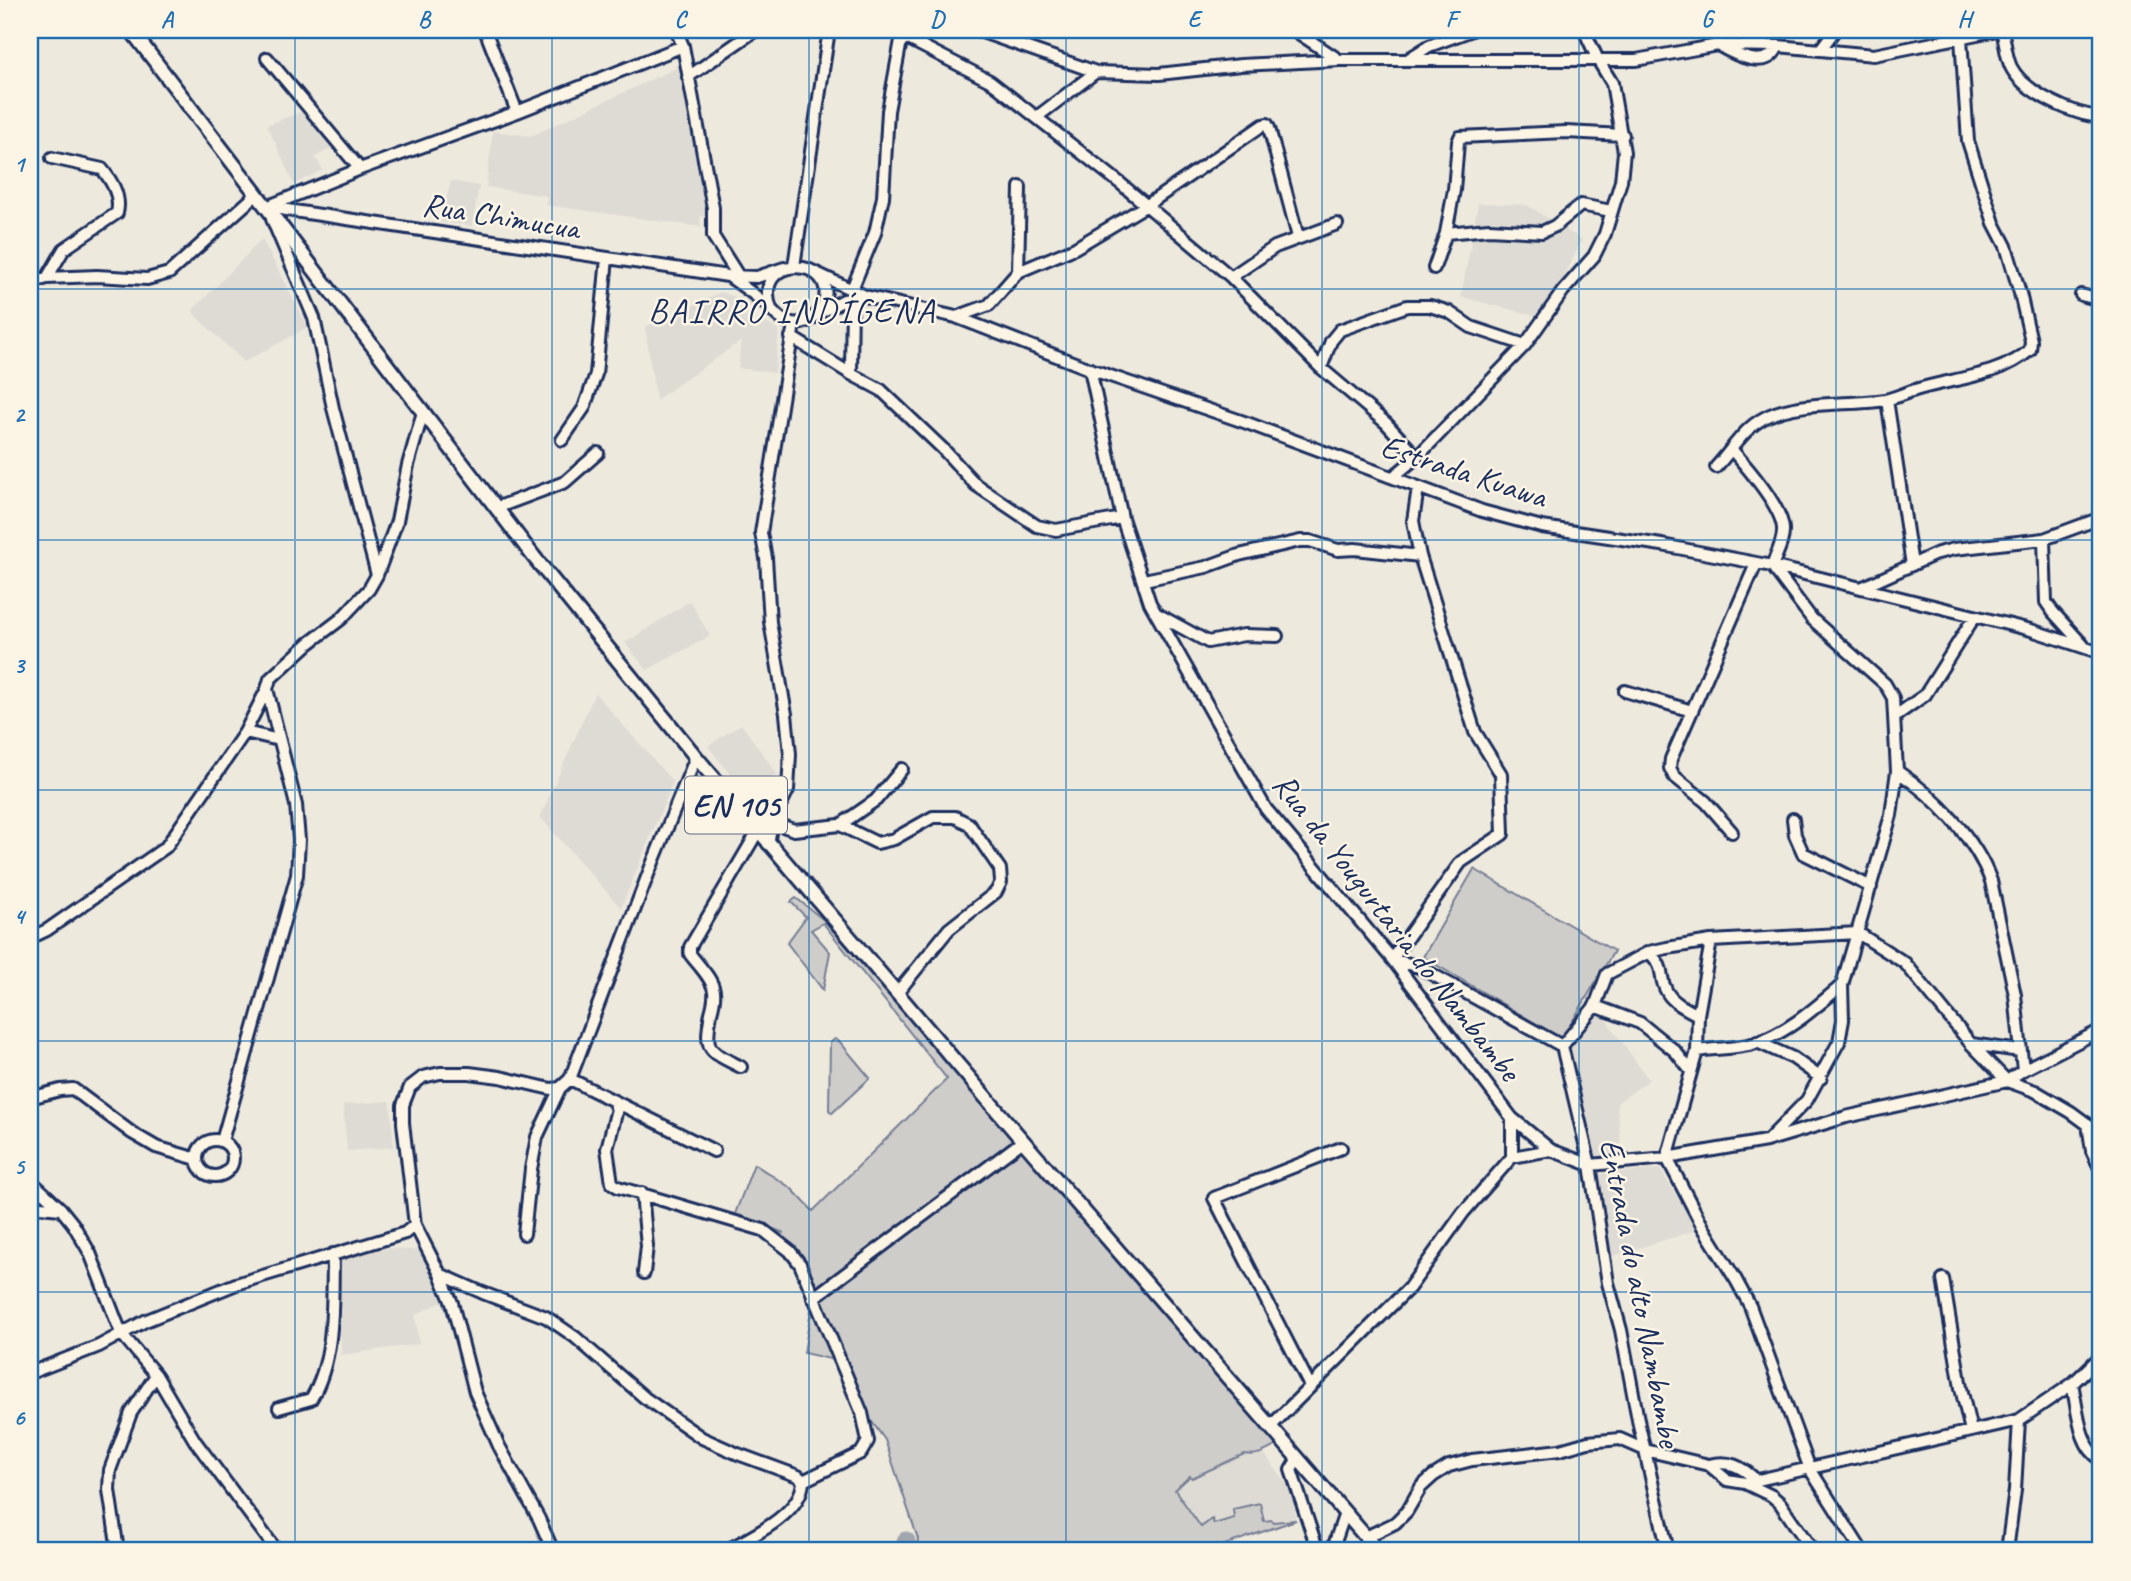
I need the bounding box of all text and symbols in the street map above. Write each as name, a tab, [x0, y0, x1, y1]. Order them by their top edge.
text: A	[161, 5, 175, 34]
text: B	[418, 5, 432, 34]
text: C	[675, 5, 689, 34]
text: D	[930, 5, 946, 34]
text: E	[1188, 5, 1204, 34]
text: F	[1446, 5, 1462, 34]
text: G	[1701, 5, 1716, 34]
text: H	[1957, 5, 1975, 34]
text: 1	[14, 150, 27, 179]
street label: Rua Chimucua	[420, 183, 585, 249]
district label: BAIRRO INDÍGENA	[648, 288, 936, 333]
text: 2	[14, 400, 27, 429]
street label: Estrada Kuawa	[1376, 425, 1554, 518]
text: 3	[14, 651, 27, 680]
street label: Rua da Yougurtaria do Nambambe	[1264, 765, 1532, 1091]
road number: EN 105	[685, 776, 787, 834]
text: 4	[14, 902, 27, 931]
street label: Entrada do alto Nambambe	[1591, 1136, 1692, 1453]
text: 5	[14, 1152, 26, 1181]
text: 6	[14, 1403, 27, 1432]

